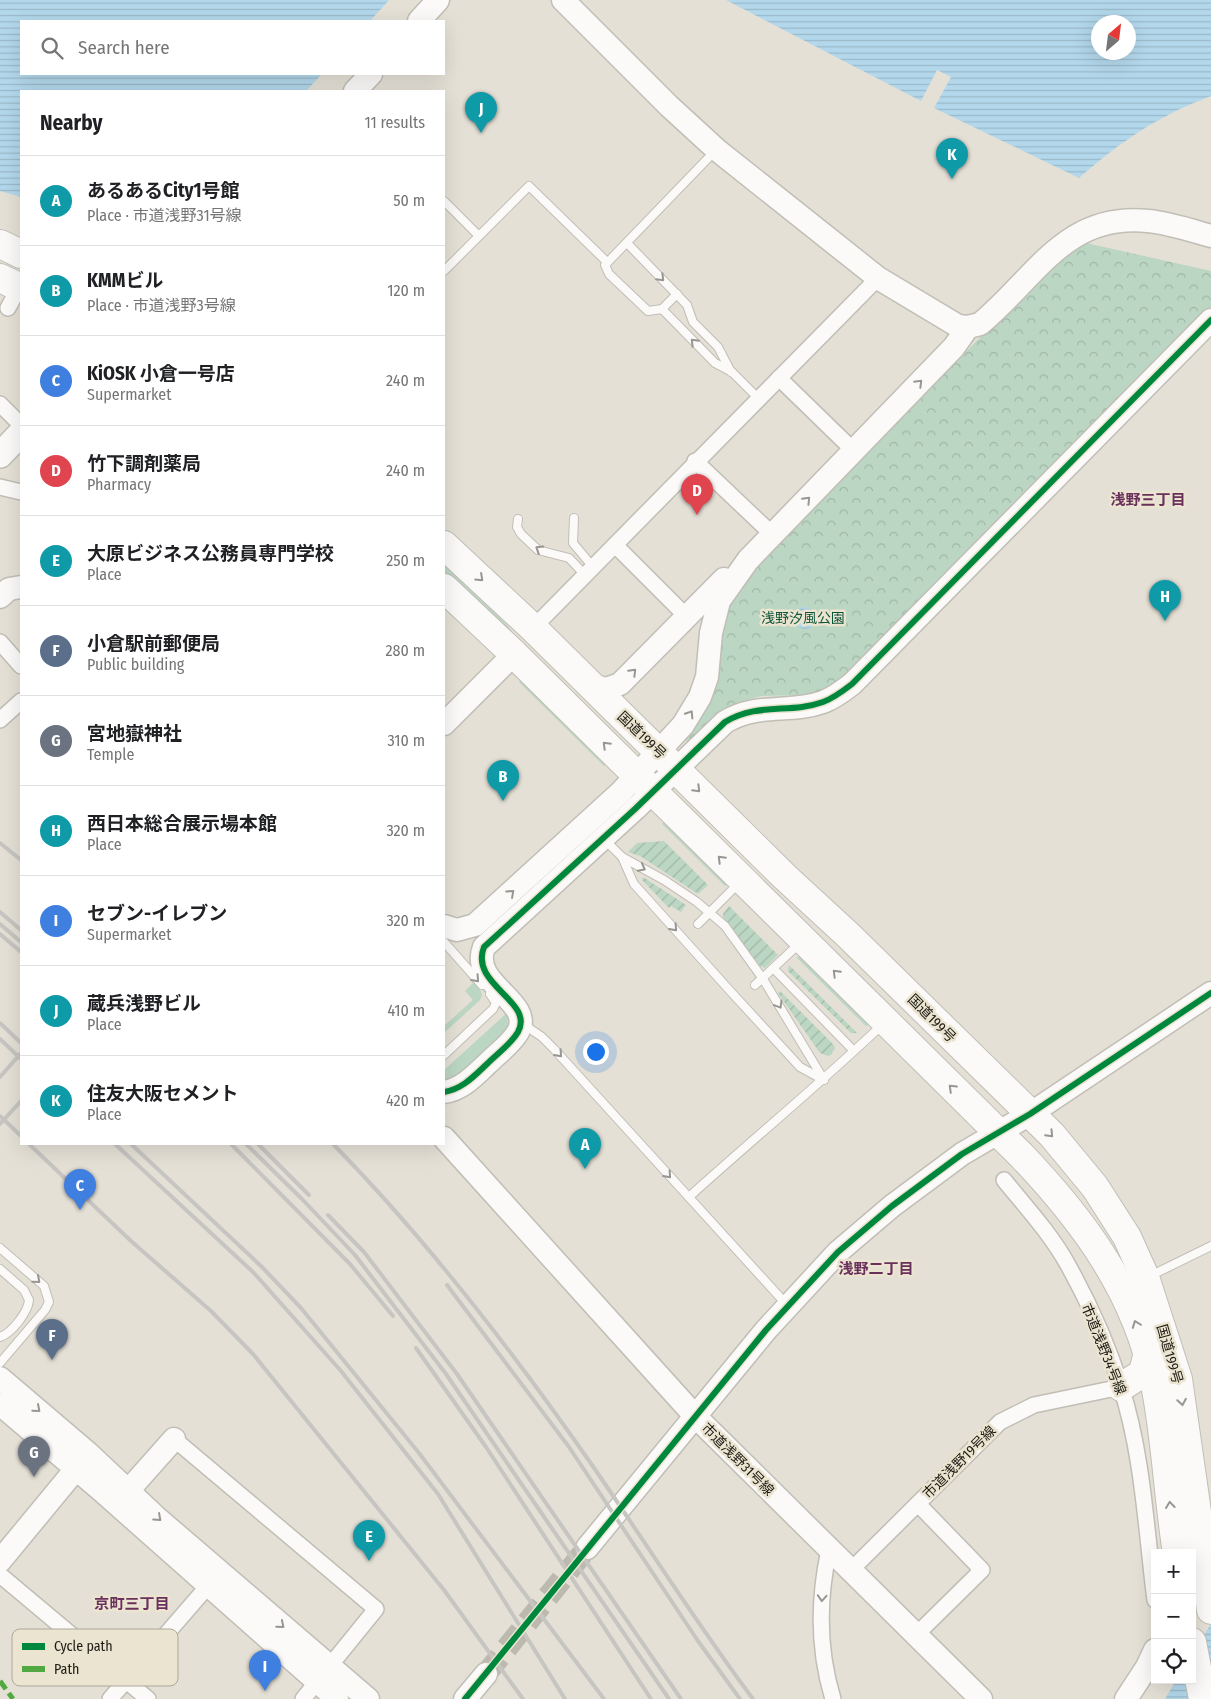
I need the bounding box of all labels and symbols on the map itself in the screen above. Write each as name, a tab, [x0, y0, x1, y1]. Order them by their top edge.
north arrow	[1091, 15, 1136, 60]
pin: J	[465, 92, 497, 133]
pin: K	[936, 138, 968, 179]
one-way arrow	[655, 272, 664, 281]
one-way arrow	[691, 338, 700, 347]
one-way arrow	[913, 380, 922, 389]
pin: D	[681, 474, 713, 515]
district label: 浅野三丁目	[1110, 491, 1186, 509]
one-way arrow	[801, 497, 810, 506]
one-way arrow	[535, 545, 544, 555]
one-way arrow	[474, 572, 483, 581]
pin: H	[1149, 580, 1181, 621]
park label: 浅野汐風公園	[761, 610, 845, 627]
one-way arrow	[627, 669, 636, 678]
street label: 国道199号	[614, 708, 670, 763]
one-way arrow	[683, 710, 693, 719]
one-way arrow	[603, 742, 612, 751]
pin: B	[487, 760, 519, 801]
one-way arrow	[691, 783, 700, 792]
one-way arrow	[718, 855, 727, 864]
one-way arrow	[637, 861, 646, 871]
one-way arrow	[506, 890, 515, 899]
one-way arrow	[668, 923, 677, 932]
one-way arrow	[833, 970, 842, 979]
one-way arrow	[470, 973, 479, 982]
street label: 国道199号	[904, 991, 959, 1046]
one-way arrow	[772, 1000, 782, 1009]
your location	[583, 1039, 609, 1065]
one-way arrow	[553, 1049, 562, 1058]
one-way arrow	[949, 1085, 958, 1094]
pin: A	[569, 1128, 601, 1169]
one-way arrow	[1045, 1129, 1054, 1138]
pin: C	[64, 1169, 96, 1210]
one-way arrow	[662, 1169, 671, 1178]
district label: 浅野二丁目	[838, 1260, 914, 1278]
one-way arrow	[31, 1274, 40, 1283]
street label: 市道浅野34号線	[1077, 1301, 1130, 1397]
pin: F	[36, 1319, 68, 1360]
one-way arrow	[1132, 1320, 1142, 1328]
street label: 国道199号	[1153, 1322, 1186, 1386]
one-way arrow	[1176, 1397, 1186, 1406]
one-way arrow	[32, 1404, 41, 1413]
street label: 市道浅野31号線	[698, 1420, 777, 1499]
street label: 市道浅野19号線	[919, 1422, 999, 1502]
pin: G	[18, 1436, 50, 1477]
one-way arrow	[1165, 1500, 1176, 1508]
one-way arrow	[152, 1512, 161, 1521]
pin: E	[353, 1520, 385, 1561]
district label: 京町三丁目	[94, 1595, 170, 1613]
one-way arrow	[816, 1595, 827, 1603]
one-way arrow	[275, 1619, 284, 1628]
legend	[12, 1629, 178, 1686]
text: Cycle path	[54, 1638, 113, 1655]
pin: I	[249, 1650, 281, 1691]
text: Path	[54, 1661, 79, 1678]

